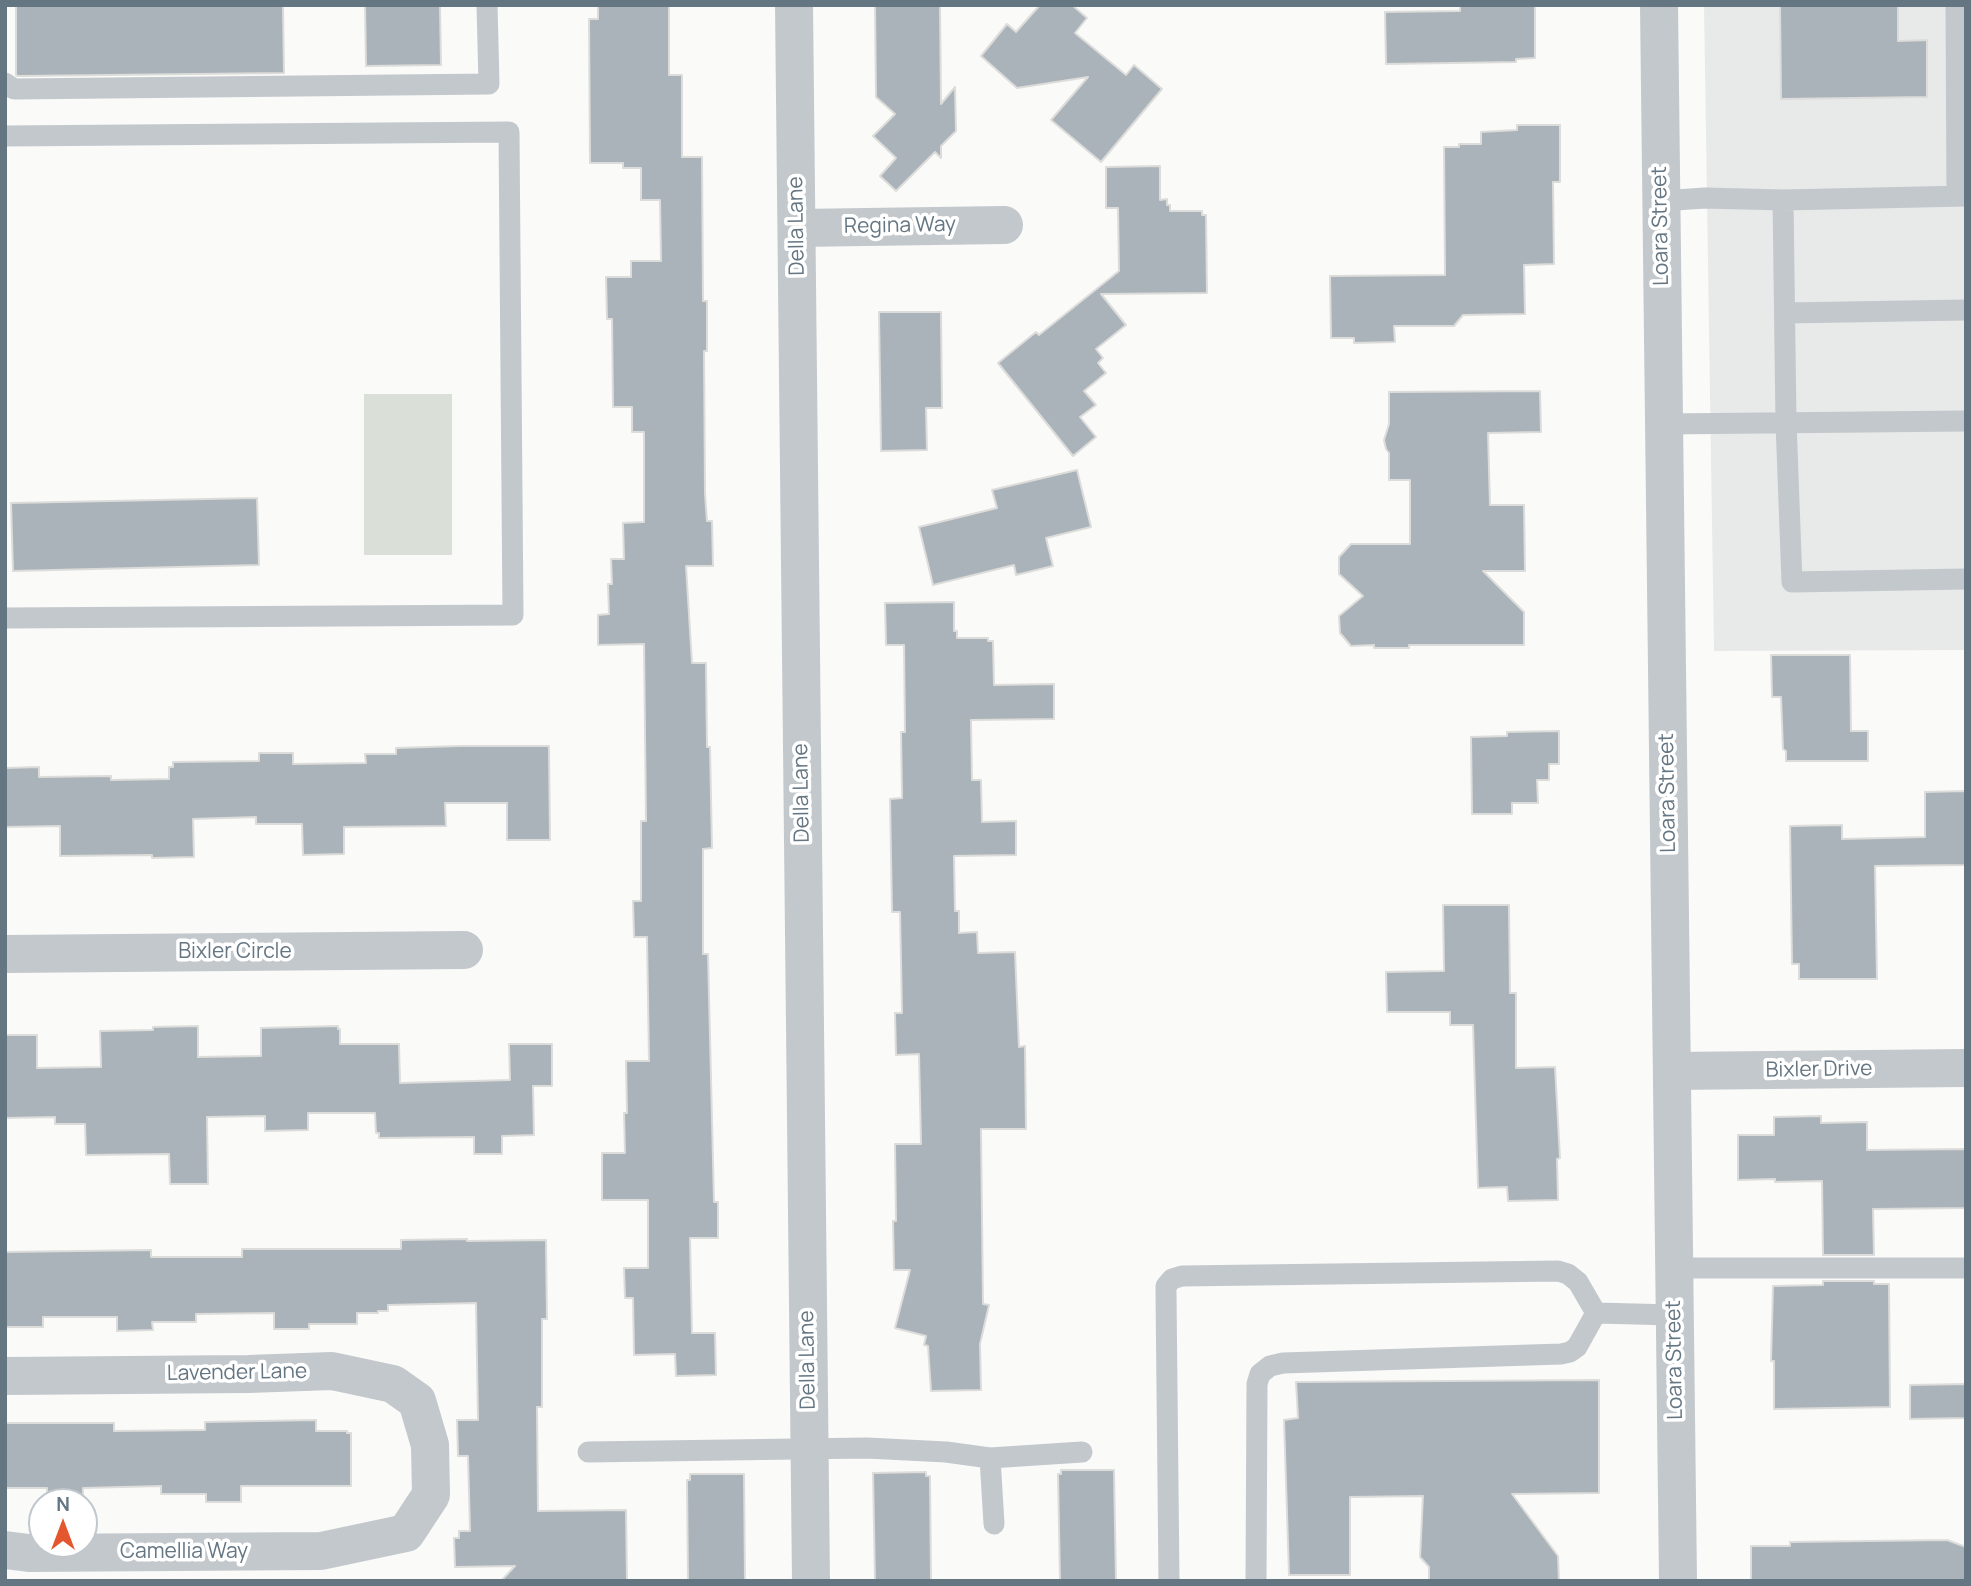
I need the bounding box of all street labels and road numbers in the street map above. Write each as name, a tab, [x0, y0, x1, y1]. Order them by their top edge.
street label: Loara Street	[1647, 166, 1675, 286]
street label: Della Lane	[784, 176, 810, 276]
street label: Regina Way	[844, 212, 956, 240]
street label: Loara Street	[1654, 733, 1682, 853]
street label: Della Lane	[789, 743, 815, 843]
street label: Bixler Circle	[178, 939, 292, 965]
street label: Bixler Drive	[1765, 1056, 1873, 1084]
street label: Loara Street	[1661, 1300, 1689, 1420]
street label: Della Lane	[795, 1310, 821, 1410]
street label: Lavender Lane	[167, 1359, 307, 1387]
street label: Camellia Way	[120, 1539, 248, 1565]

